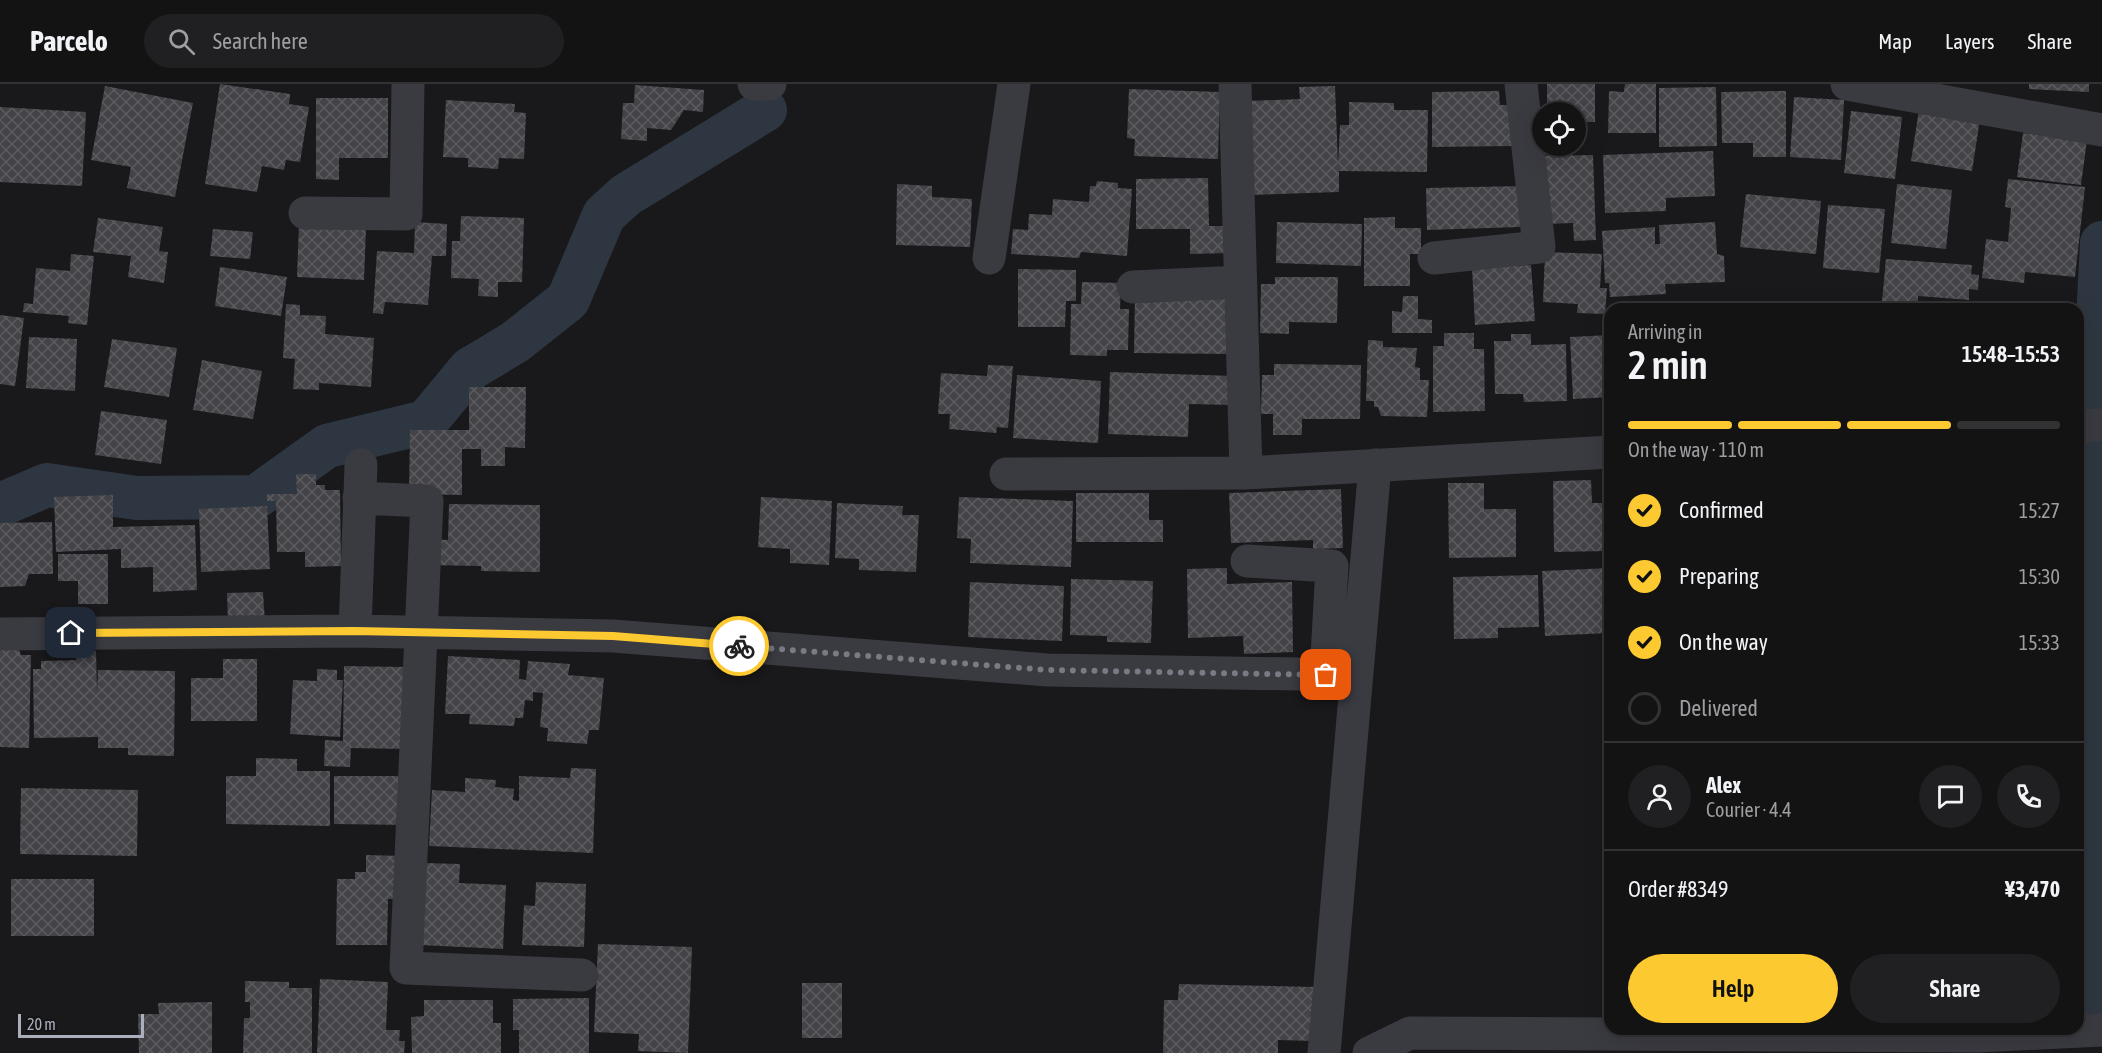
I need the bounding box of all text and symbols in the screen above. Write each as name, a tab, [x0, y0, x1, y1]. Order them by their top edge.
search box	[144, 14, 564, 68]
text: Parcelo	[30, 25, 108, 57]
icon: search	[165, 25, 198, 58]
text: Search here	[213, 28, 308, 54]
text: Map	[1878, 29, 1912, 53]
text: Layers	[1945, 29, 1995, 53]
text: Share	[2028, 29, 2072, 53]
map controls	[1532, 102, 1586, 156]
button: locate	[1532, 102, 1586, 156]
text: Arriving in	[1628, 320, 1702, 343]
text: 15:48–15:53	[1962, 341, 2060, 367]
text: 2 min	[1628, 343, 1708, 387]
text: On the way · 110 m	[1628, 438, 1764, 461]
icon: check	[1628, 494, 1661, 527]
text: Confirmed	[1679, 497, 1764, 523]
text: 15:27	[2019, 499, 2060, 522]
icon: check	[1628, 560, 1661, 593]
text: Preparing	[1679, 563, 1759, 589]
text: 15:30	[2019, 565, 2060, 588]
pin	[45, 607, 96, 658]
icon: home	[54, 616, 87, 649]
courier	[709, 616, 769, 676]
icon: check	[1628, 626, 1661, 659]
text: On the way	[1679, 629, 1768, 655]
icon: bike	[723, 630, 756, 663]
text: 15:33	[2019, 631, 2060, 654]
pin	[1300, 649, 1351, 700]
icon: bag	[1309, 658, 1342, 691]
text: Delivered	[1679, 695, 1758, 721]
button: person	[1628, 765, 1691, 828]
button: chat	[1919, 765, 1982, 828]
button: phone	[1997, 765, 2060, 828]
text: Alex	[1706, 772, 1741, 798]
text: Courier · 4.4	[1706, 798, 1792, 821]
text: Order #8349	[1628, 876, 1728, 902]
text: ¥3,470	[2005, 876, 2060, 902]
button: Help	[1628, 954, 1838, 1023]
button: Share	[1850, 954, 2060, 1023]
scale bar	[18, 1011, 144, 1038]
text: 20 m	[27, 1015, 56, 1033]

